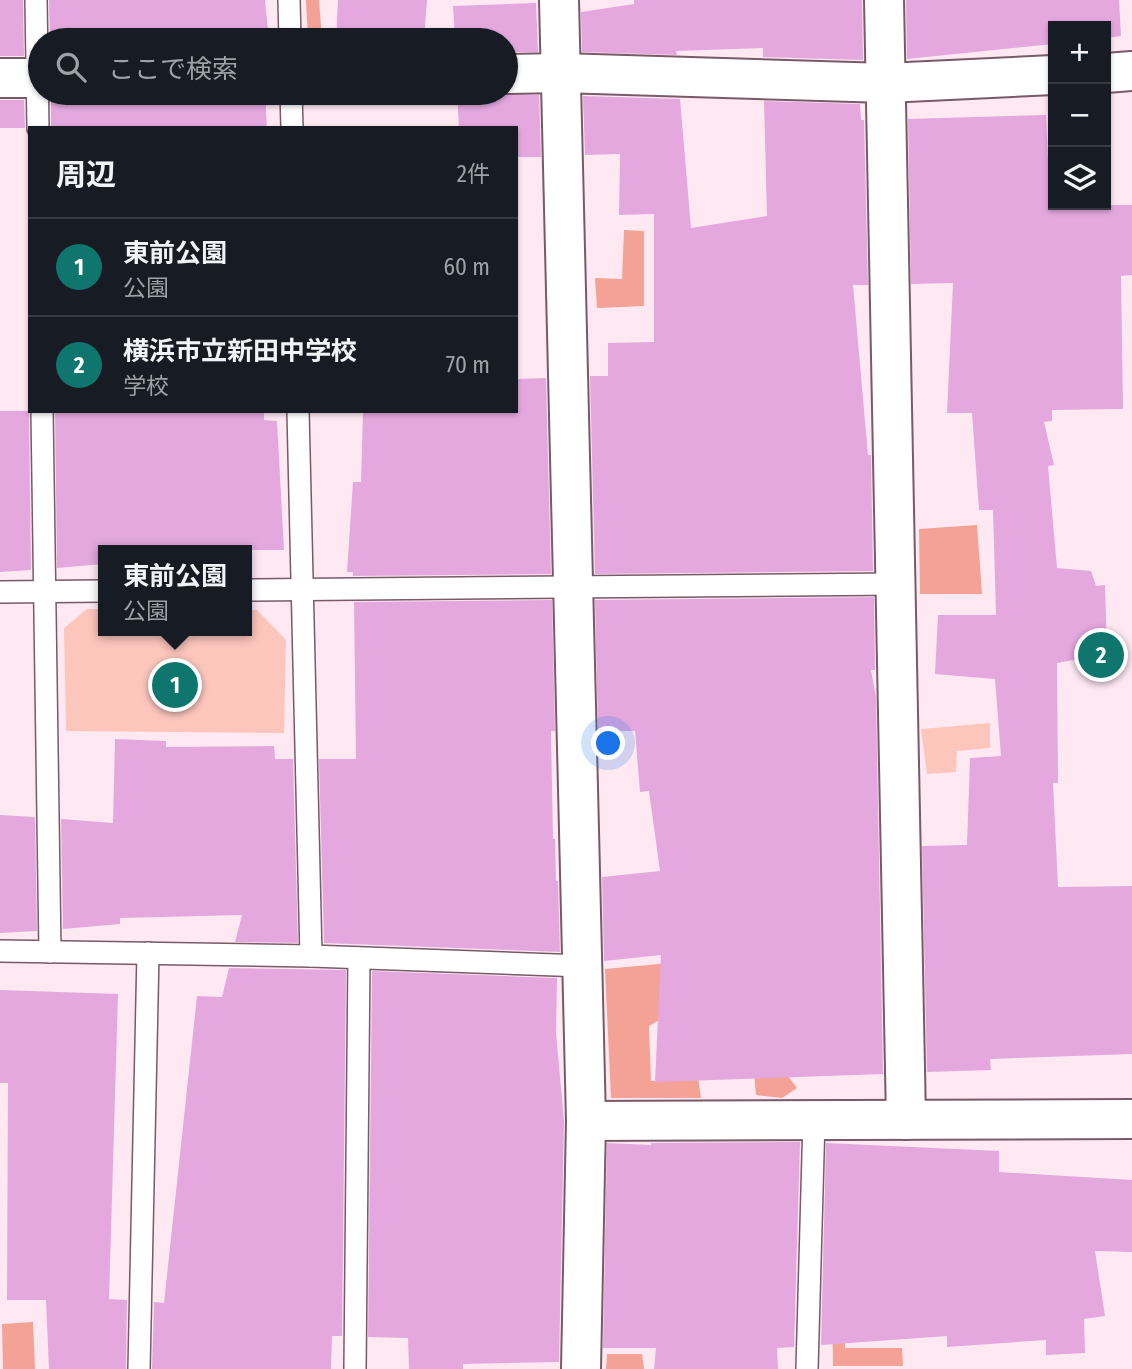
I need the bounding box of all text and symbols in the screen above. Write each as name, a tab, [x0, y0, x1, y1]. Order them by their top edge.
map controls	[1048, 21, 1111, 210]
button: +	[1048, 21, 1111, 84]
search box	[28, 28, 518, 105]
icon: search	[52, 48, 90, 86]
text: ここで検索	[108, 54, 238, 85]
button: −	[1048, 84, 1111, 147]
button: layers	[1048, 147, 1111, 210]
text: 周辺	[56, 157, 116, 193]
text: 2件	[457, 160, 490, 188]
text: 東前公園	[123, 238, 227, 269]
text: 1	[74, 253, 84, 281]
text: 60 m	[444, 253, 490, 281]
text: 公園	[123, 274, 169, 302]
text: 横浜市立新田中学校	[123, 336, 357, 367]
text: 2	[74, 351, 84, 379]
text: 70 m	[446, 351, 490, 379]
text: 学校	[123, 372, 169, 400]
popup	[98, 545, 252, 636]
text: 東前公園	[123, 561, 227, 592]
text: 公園	[123, 597, 169, 625]
pin: 2	[1078, 629, 1124, 681]
pin: 1	[152, 659, 198, 711]
your location	[591, 726, 625, 760]

